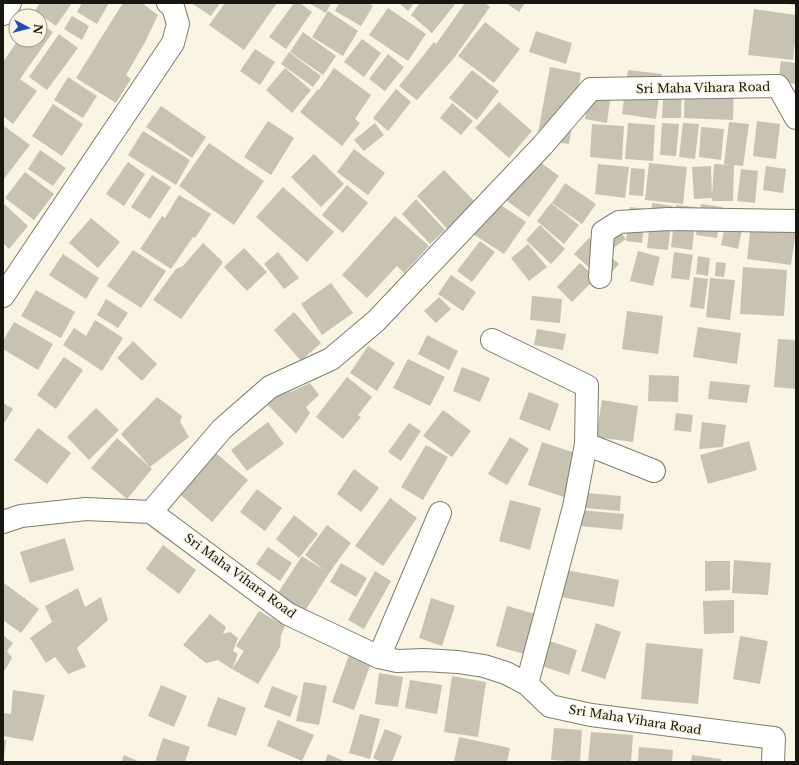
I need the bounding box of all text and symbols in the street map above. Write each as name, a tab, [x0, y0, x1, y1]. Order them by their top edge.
north arrow	[8, 8, 48, 48]
text: N	[30, 23, 46, 36]
street label: Sri Maha Vihara Road	[636, 79, 770, 96]
street label: Sri Maha Vihara Road	[182, 530, 299, 621]
street label: Sri Maha Vihara Road	[568, 702, 703, 737]

